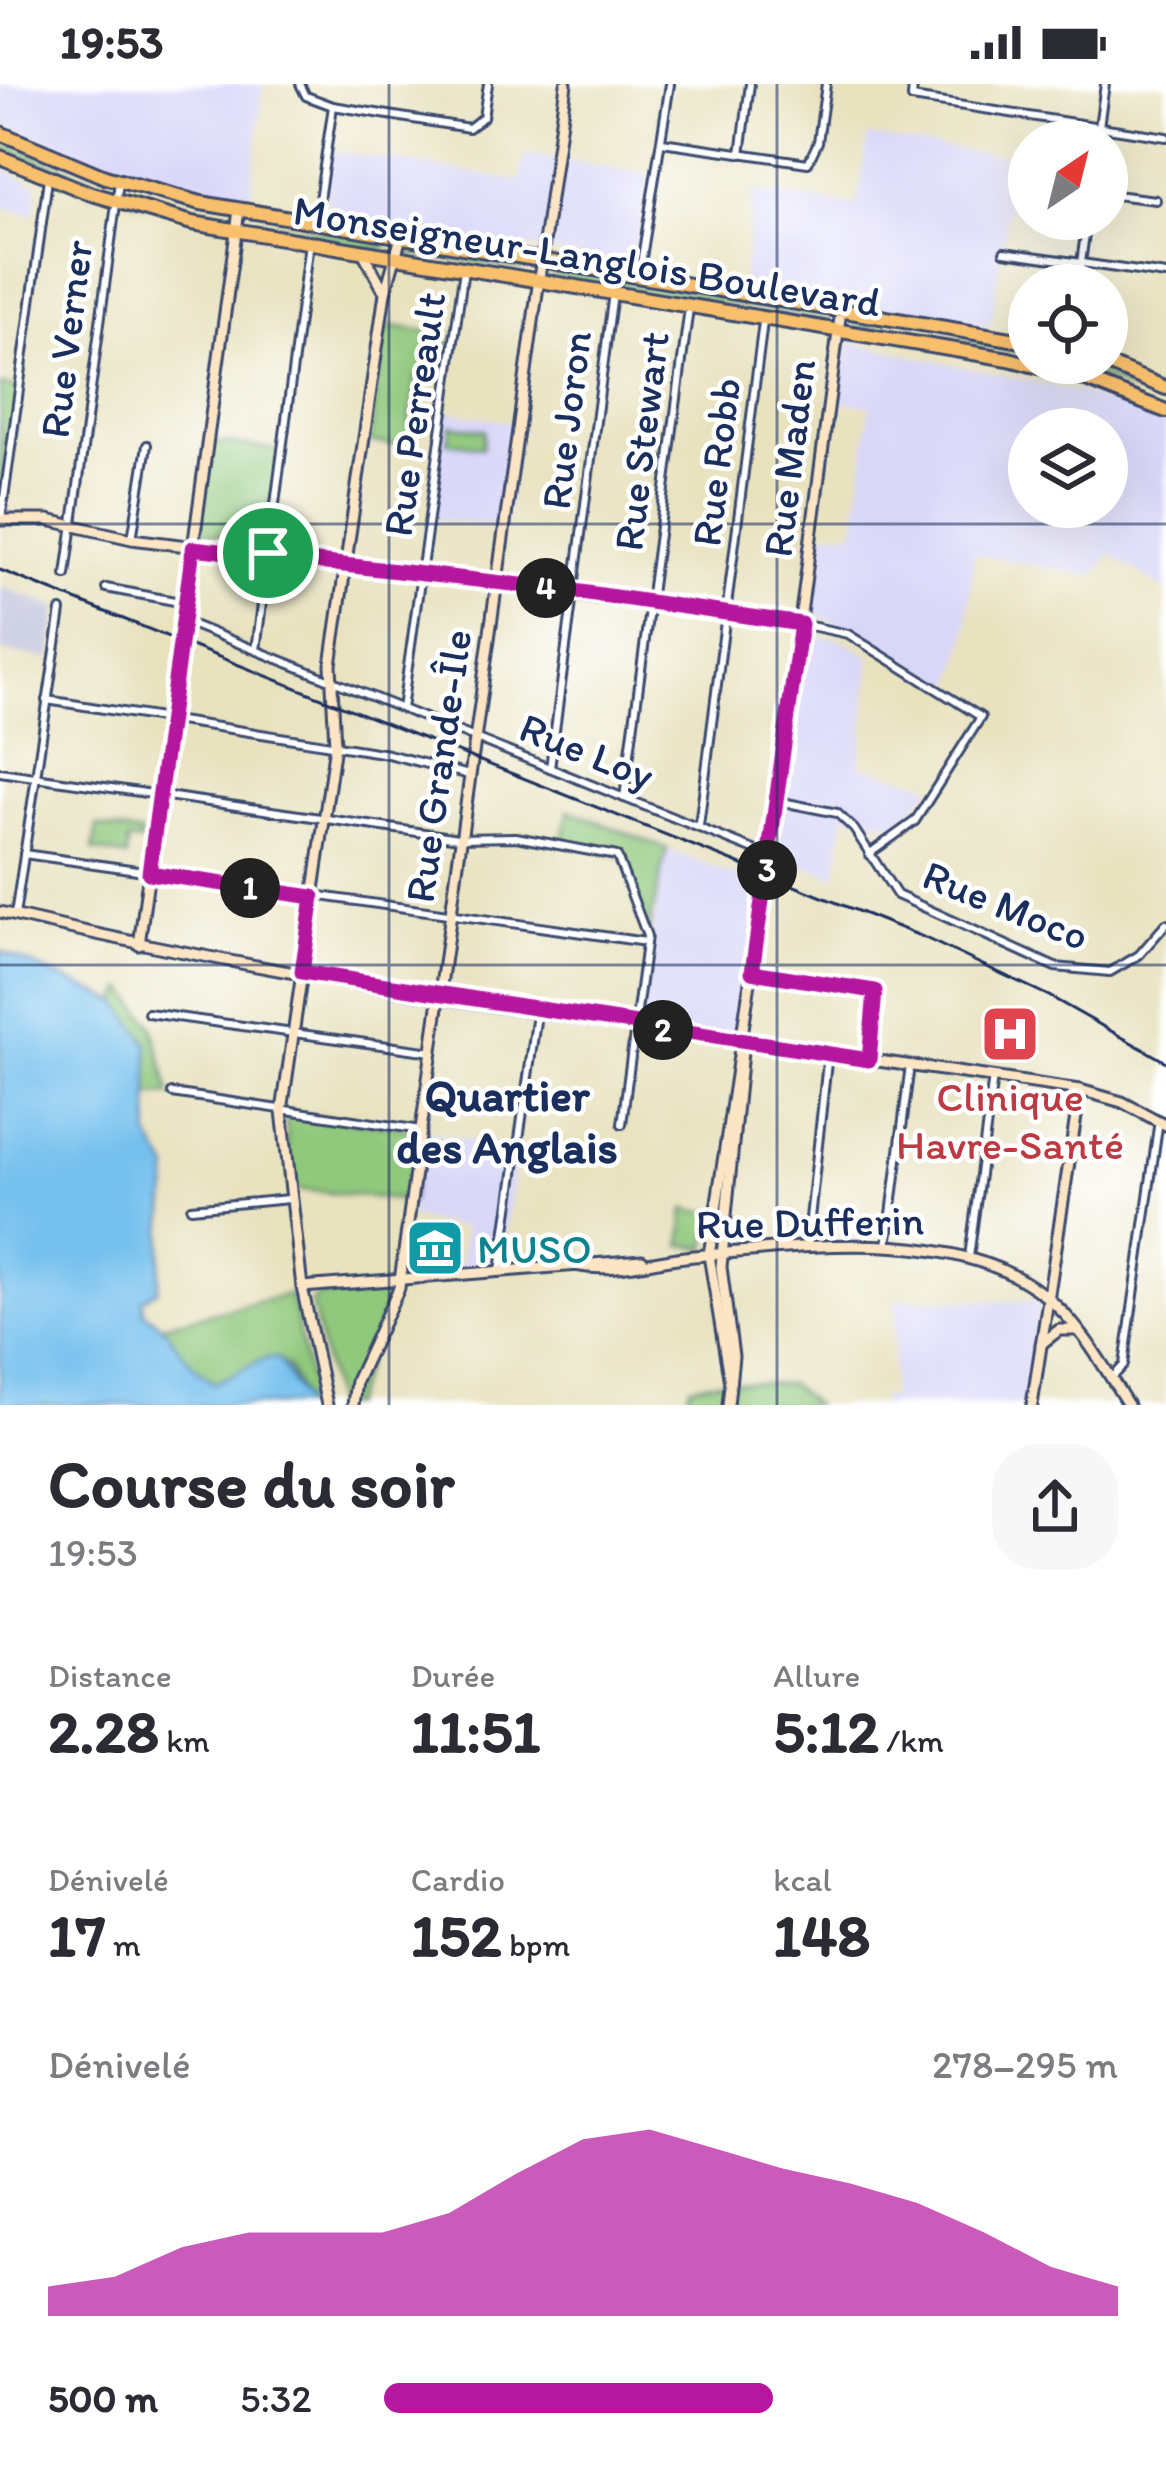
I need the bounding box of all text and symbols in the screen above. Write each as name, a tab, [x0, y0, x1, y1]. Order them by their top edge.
text: 19:53	[60, 15, 164, 69]
north arrow	[1008, 120, 1128, 240]
map controls	[1008, 120, 1128, 528]
street label: Monseigneur-Langlois Boulevard	[290, 184, 884, 328]
street label: Rue Verner	[29, 237, 103, 441]
button: locate	[1008, 264, 1128, 384]
street label: Rue Perreault	[372, 288, 456, 540]
street label: Rue Joron	[530, 328, 602, 512]
street label: Rue Stewart	[602, 328, 680, 554]
street label: Rue Maden	[752, 356, 826, 560]
street label: Rue Robb	[680, 375, 752, 549]
button: layers	[1008, 408, 1128, 528]
pin	[217, 502, 319, 604]
icon: arrive	[235, 520, 301, 586]
pin: 4	[516, 558, 576, 618]
text: 4	[536, 568, 556, 607]
street label: Rue Grande-Île	[394, 626, 482, 906]
street label: Rue Loy	[512, 701, 662, 801]
pin: 3	[737, 840, 797, 900]
street label: Rue Moco	[916, 849, 1096, 961]
text: 3	[758, 850, 776, 889]
pin: 1	[220, 858, 280, 918]
text: 1	[242, 868, 258, 907]
pin: 2	[633, 1000, 693, 1060]
hospital icon: Clinique Havre-Santé	[979, 1003, 1041, 1065]
text: 2	[654, 1010, 672, 1049]
district label: Quartier des Anglais	[396, 1068, 618, 1174]
place label: Clinique Havre-Santé	[896, 1071, 1124, 1170]
street label: Rue Dufferin	[695, 1195, 925, 1249]
museum icon: MUSO	[404, 1217, 466, 1279]
place label: MUSO	[477, 1223, 592, 1274]
text: Course du soir	[48, 1444, 454, 1524]
button: share	[992, 1444, 1118, 1570]
text: 19:53	[48, 1529, 138, 1576]
text: Distance	[48, 1656, 172, 1695]
text: Durée	[411, 1656, 495, 1695]
text: Allure	[773, 1656, 860, 1695]
text: 2.28	[48, 1695, 159, 1767]
text: 11:51	[411, 1695, 540, 1767]
text: 5:12	[773, 1695, 879, 1767]
text: km	[159, 1721, 210, 1760]
text: /km	[879, 1721, 944, 1760]
text: Dénivelé	[48, 1860, 169, 1899]
text: Cardio	[411, 1860, 505, 1899]
text: kcal	[773, 1860, 832, 1899]
text: 17	[48, 1899, 106, 1971]
text: 152	[411, 1899, 502, 1971]
text: 148	[773, 1899, 870, 1971]
text: m	[106, 1925, 141, 1964]
text: bpm	[502, 1925, 570, 1964]
text: Dénivelé	[48, 2041, 191, 2088]
text: 278–295 m	[932, 2041, 1118, 2088]
text: 500 m	[48, 2375, 158, 2422]
text: 5:32	[240, 2375, 312, 2422]

